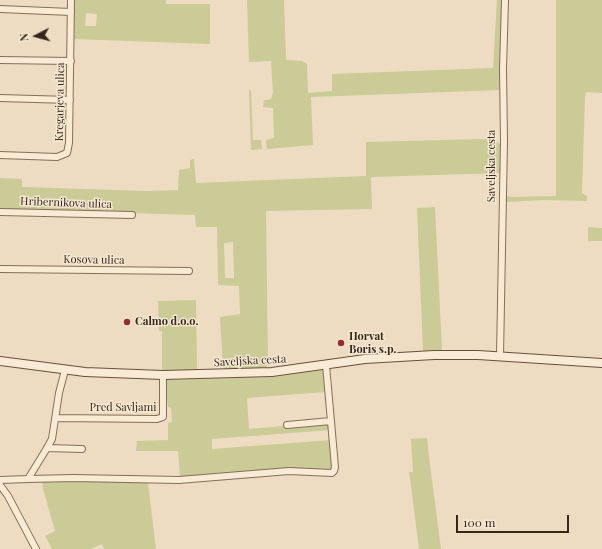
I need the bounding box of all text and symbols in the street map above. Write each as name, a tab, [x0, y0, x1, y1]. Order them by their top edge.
north arrow	[16, 16, 56, 56]
text: N	[16, 33, 31, 42]
street label: Kregarjeva ulica	[53, 62, 67, 142]
street label: Saveljska cesta	[485, 130, 499, 202]
street label: Hribernikova ulica	[20, 195, 112, 211]
street label: Kosova ulica	[63, 253, 125, 267]
place label: Calmo d.o.o.	[135, 315, 199, 329]
marker: Calmo d.o.o.	[122, 317, 132, 327]
place label: Horvat Boris s.p.	[349, 330, 396, 356]
marker: Horvat Boris s.p.	[336, 338, 346, 348]
street label: Saveljska cesta	[213, 353, 287, 369]
street label: Pred Savljami	[90, 401, 156, 415]
scale bar	[458, 507, 571, 533]
text: 100 m	[463, 514, 495, 530]

